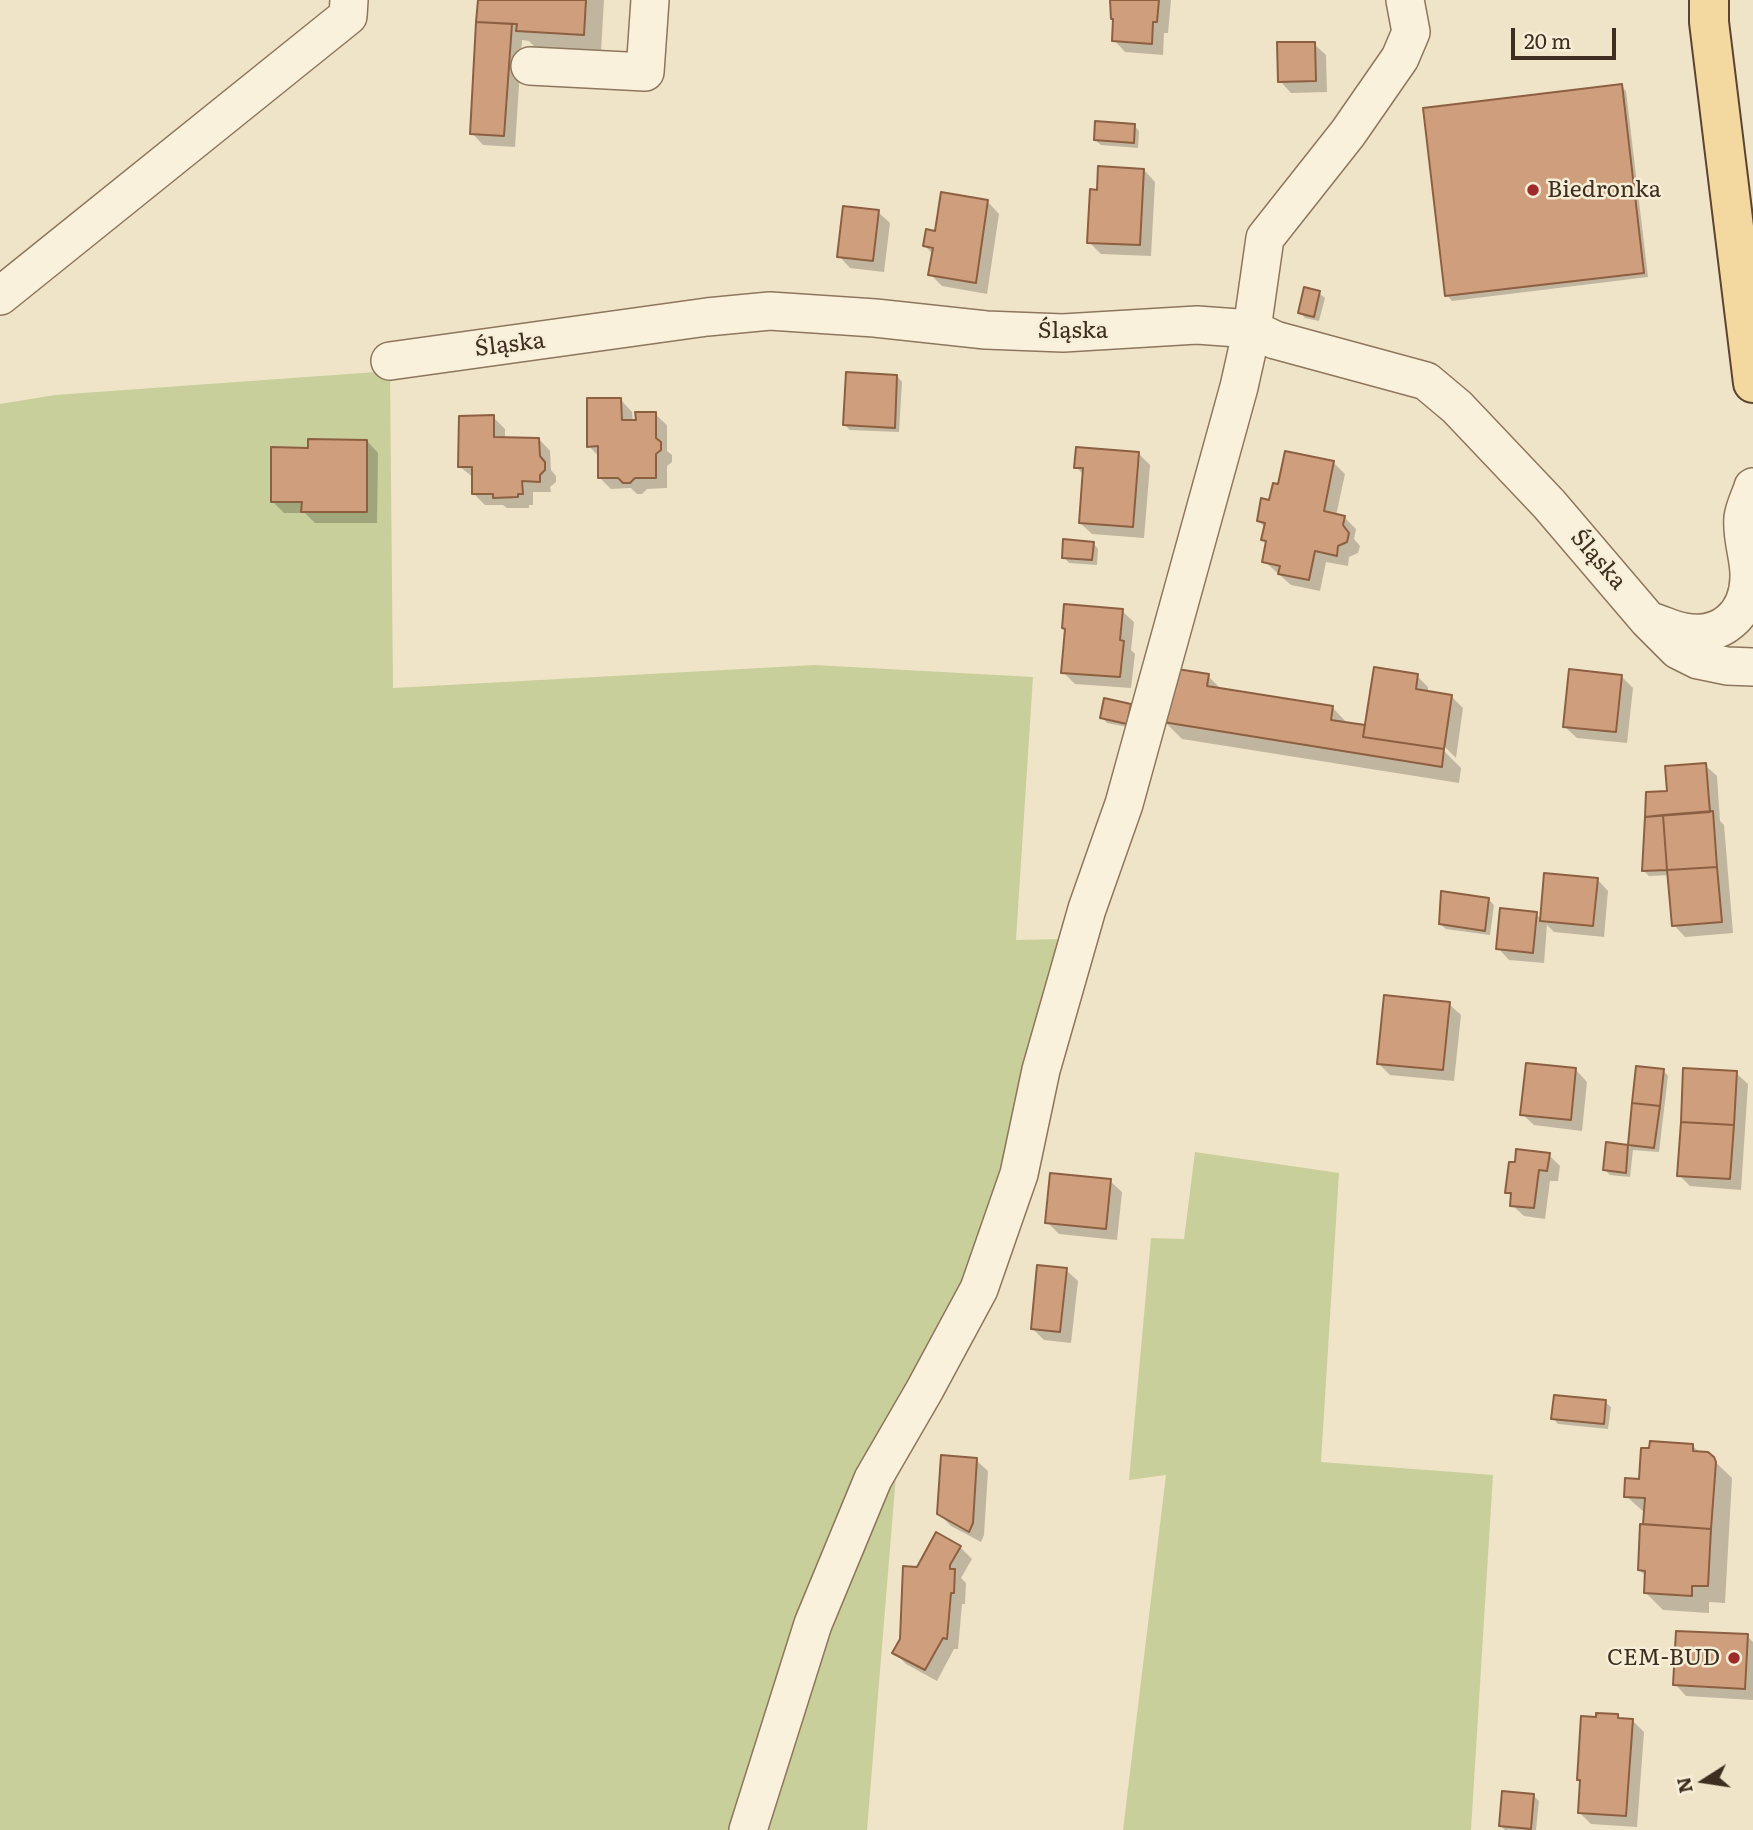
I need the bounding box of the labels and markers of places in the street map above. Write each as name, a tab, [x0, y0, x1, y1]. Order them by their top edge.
place label: Biedronka	[1547, 176, 1661, 204]
marker: Biedronka	[1525, 182, 1541, 198]
place label: CEM-BUD	[1607, 1644, 1720, 1672]
marker: CEM-BUD	[1726, 1650, 1742, 1666]

